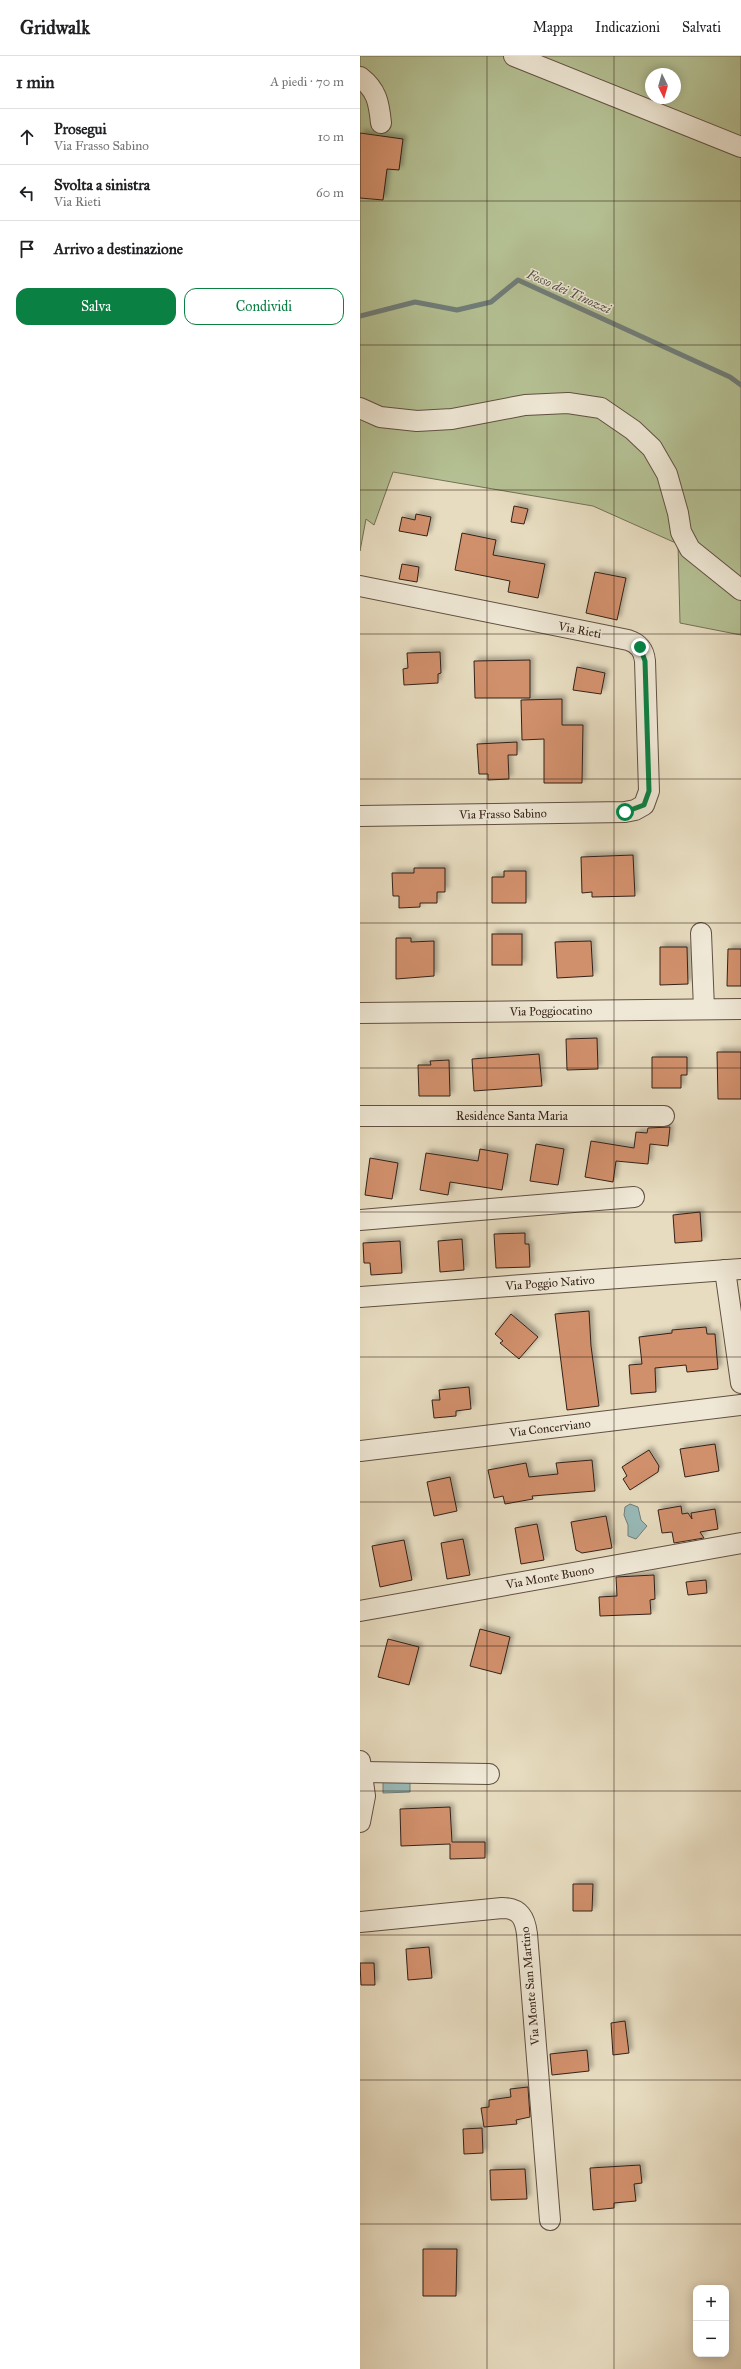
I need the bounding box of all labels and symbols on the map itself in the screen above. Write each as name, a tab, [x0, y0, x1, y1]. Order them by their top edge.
north arrow	[645, 68, 681, 104]
water label: Fosso dei Tinozzi	[523, 266, 614, 318]
street label: Via Rieti	[556, 619, 603, 641]
route end	[631, 638, 649, 656]
route start	[616, 803, 634, 821]
street label: Via Frasso Sabino	[458, 806, 547, 822]
street label: Via Poggiocatino	[508, 1003, 593, 1020]
street label: Residence Santa Maria	[456, 1109, 569, 1123]
street label: Via Poggio Nativo	[504, 1273, 595, 1294]
street label: Via Concerviano	[508, 1416, 591, 1440]
street label: Via Monte Buono	[504, 1562, 595, 1592]
street label: Via Monte San Martino	[518, 1926, 542, 2047]

